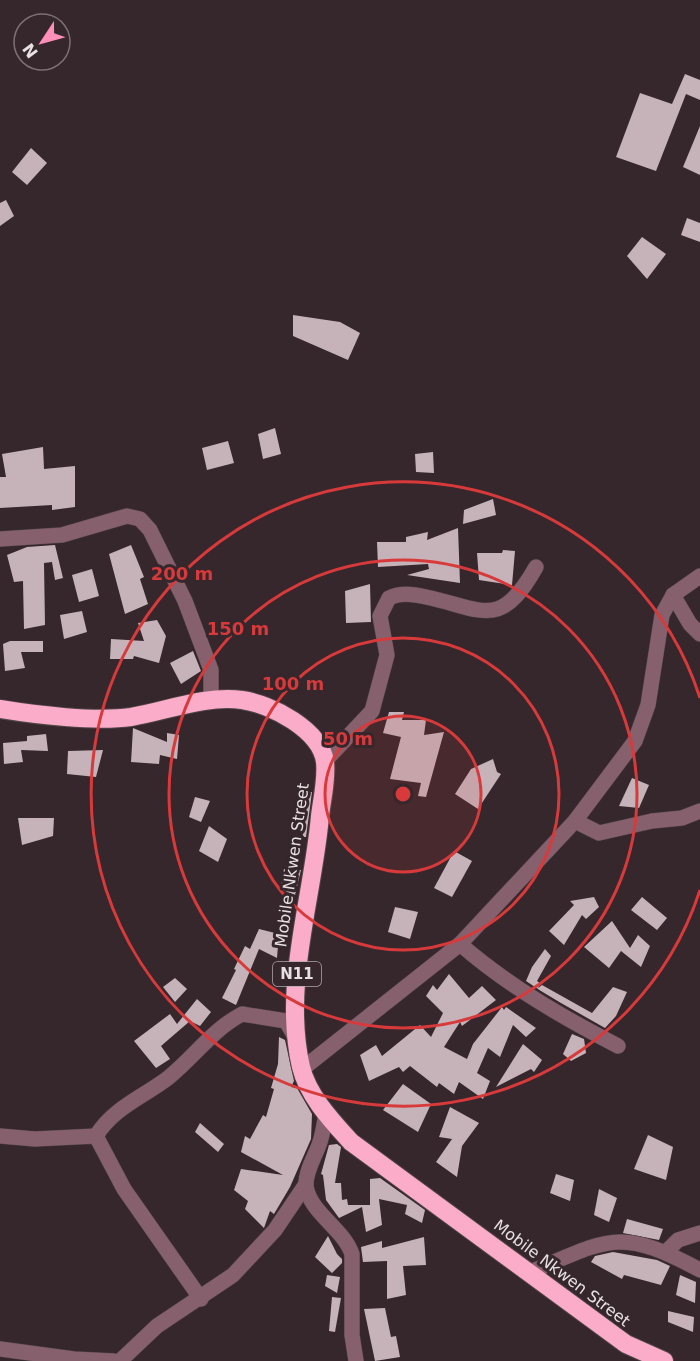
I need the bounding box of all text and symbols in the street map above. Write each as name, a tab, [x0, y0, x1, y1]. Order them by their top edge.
north arrow	[12, 12, 72, 72]
text: N	[19, 40, 42, 62]
text: 200 m	[151, 563, 213, 584]
text: 150 m	[207, 618, 269, 639]
text: 100 m	[262, 673, 324, 694]
text: 50 m	[323, 728, 373, 749]
street label: Mobile Nkwen Street	[271, 782, 313, 948]
centre of rings	[393, 784, 413, 804]
road number: N11	[273, 962, 321, 986]
street label: Mobile Nkwen Street	[490, 1216, 634, 1330]

